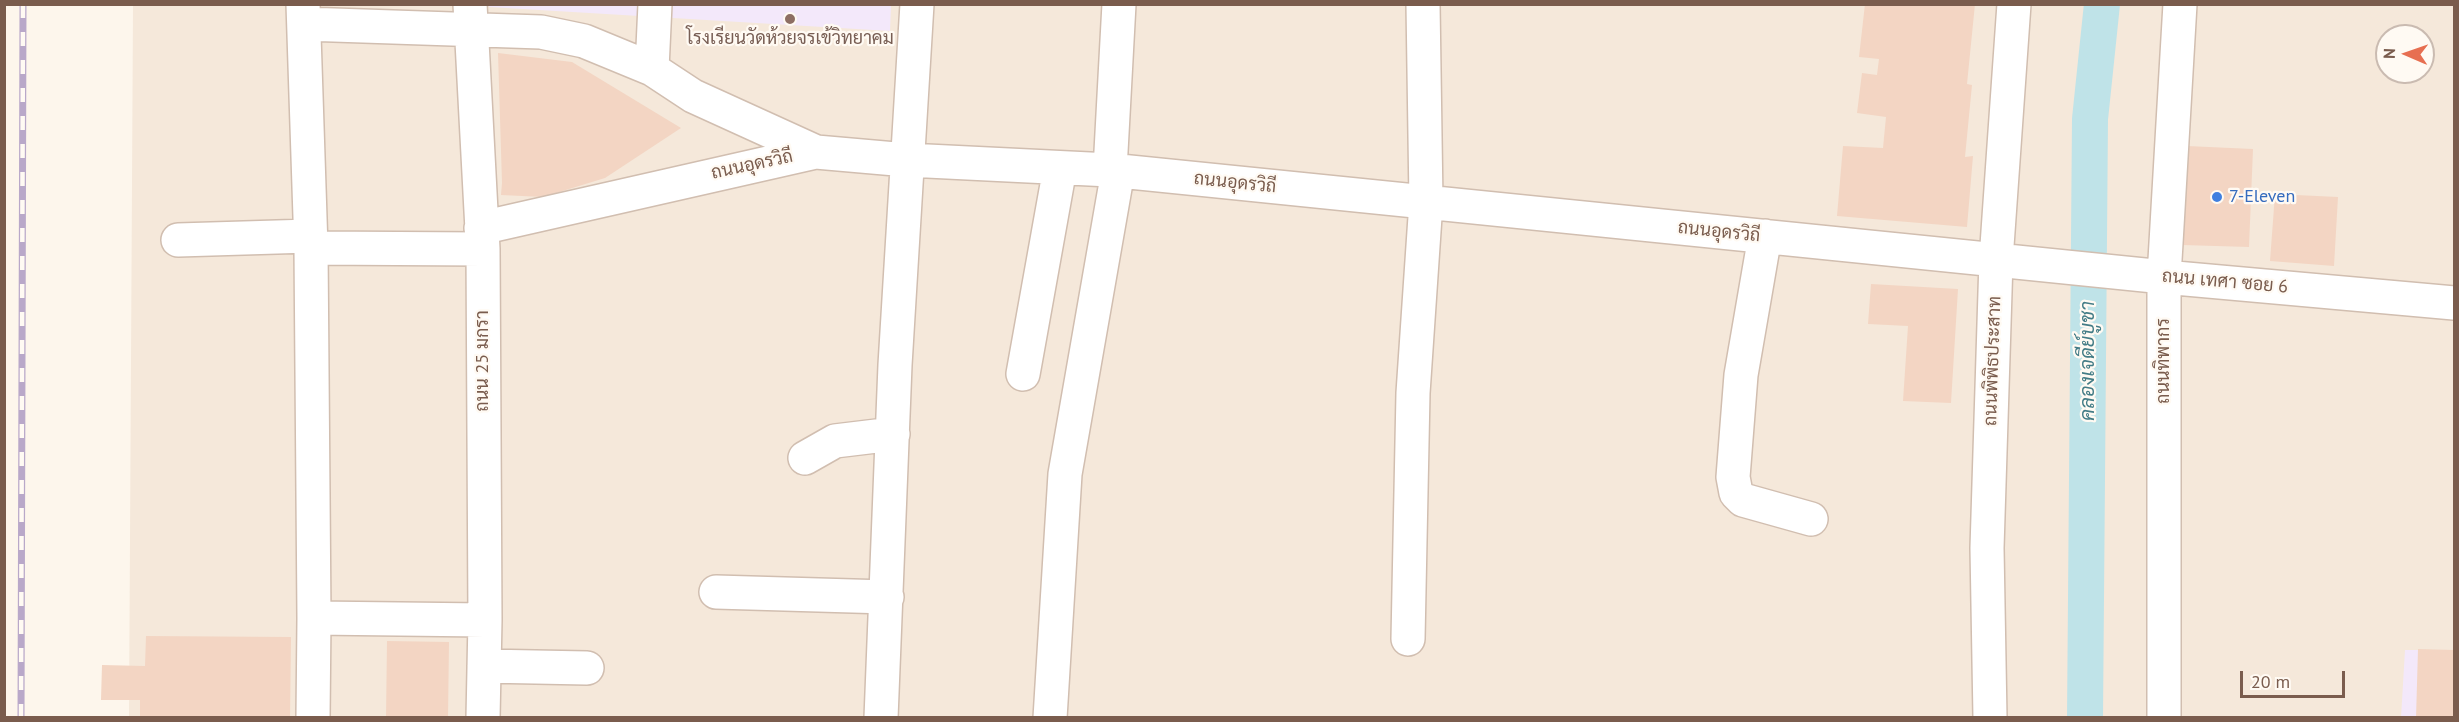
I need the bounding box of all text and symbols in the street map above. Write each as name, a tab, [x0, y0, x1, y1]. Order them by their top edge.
marker: โรงเรียนวัดห้วยจรเข้วิทยาคม	[783, 12, 797, 26]
north arrow	[2375, 24, 2435, 84]
place label: โรงเรียนวัดห้วยจรเข้วิทยาคม	[686, 28, 894, 50]
text: N	[2379, 48, 2399, 59]
street label: ถนนอุดรวิถี	[709, 146, 795, 184]
street label: ถนนอุดรวิถี	[1193, 168, 1277, 198]
place label: 7-Eleven	[2229, 186, 2295, 208]
marker: 7-Eleven	[2210, 190, 2224, 204]
street label: ถนนอุดรวิถี	[1677, 217, 1761, 247]
street label: ถนน เทศา ซอย 6	[2161, 266, 2289, 298]
street label: ถนนพิพิธประสาท	[1980, 296, 2006, 426]
water label: คลองเจดีย์บูชา	[2076, 301, 2100, 421]
street label: ถนน 25 มกรา	[472, 310, 494, 412]
street label: ถนนทิพากร	[2153, 318, 2175, 404]
scale bar	[2243, 659, 2348, 697]
text: 20 m	[2251, 670, 2290, 693]

